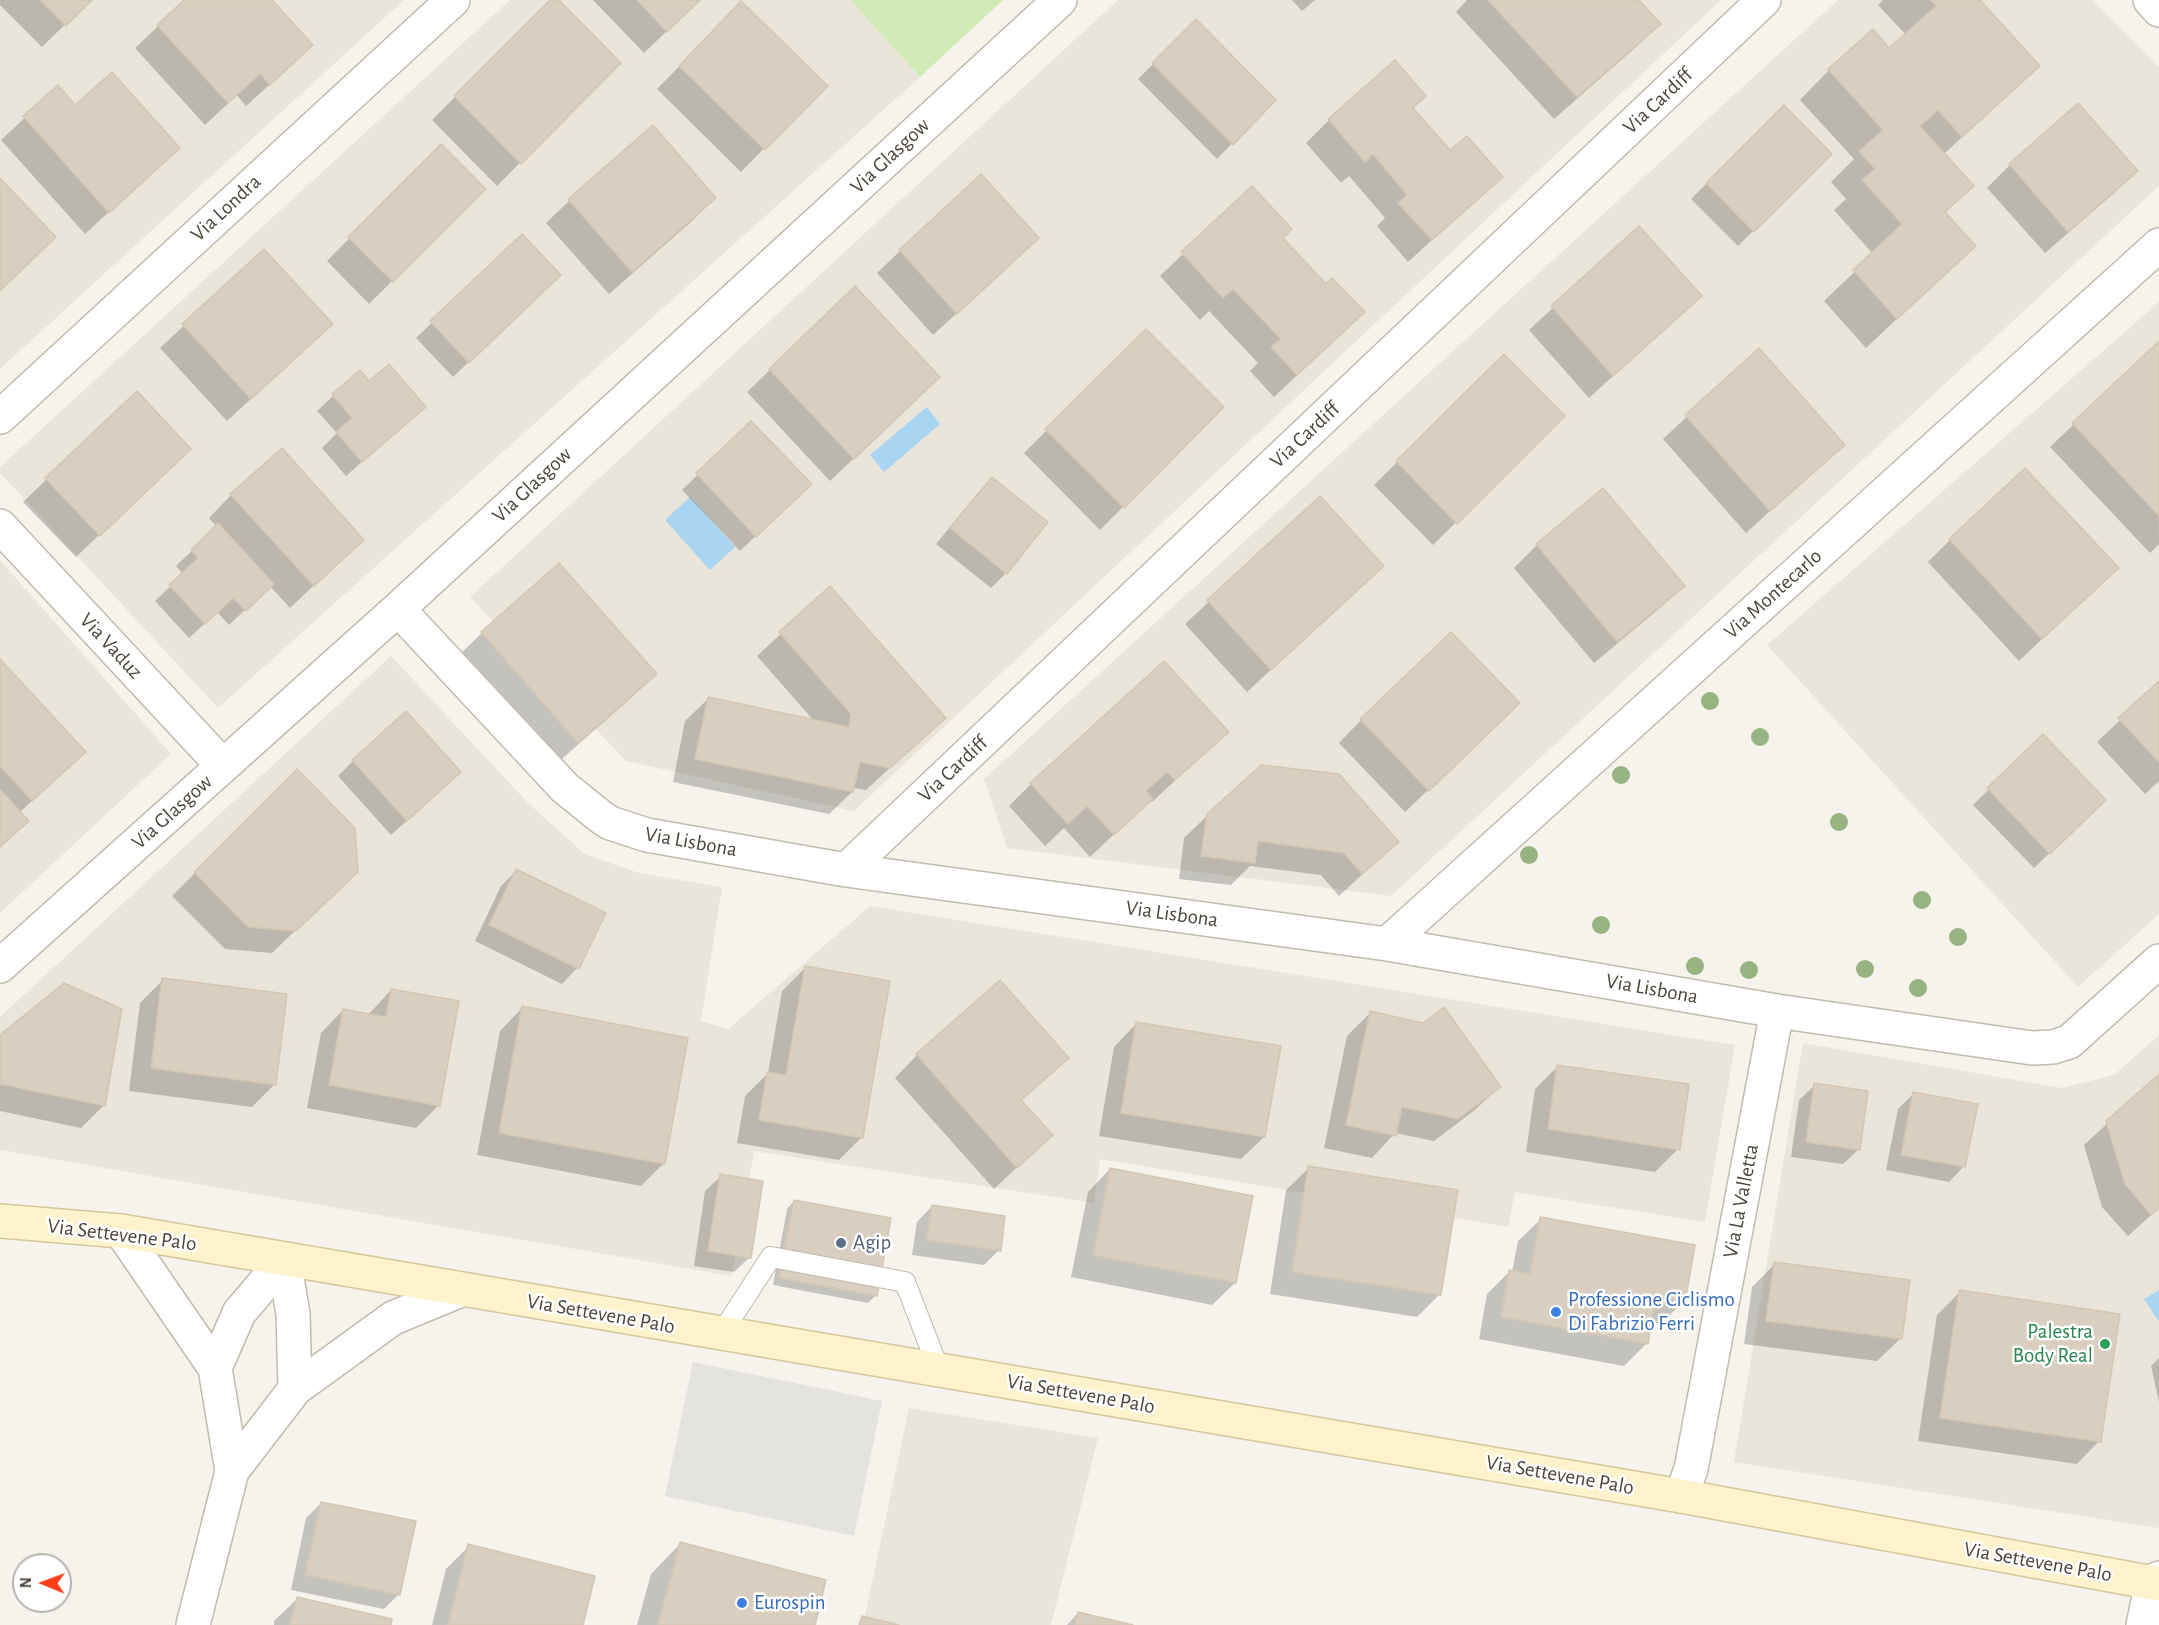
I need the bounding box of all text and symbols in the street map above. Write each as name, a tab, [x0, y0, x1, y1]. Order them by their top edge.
street label: Via Cardiff	[1618, 62, 1698, 140]
street label: Via Glasgow	[845, 113, 935, 199]
street label: Via Londra	[186, 169, 266, 247]
street label: Via Cardiff	[1265, 396, 1345, 474]
street label: Via Glasgow	[487, 442, 577, 528]
street label: Via Montecarlo	[1719, 544, 1827, 644]
street label: Via Vaduz	[74, 608, 148, 684]
street label: Via Cardiff	[913, 730, 993, 808]
street label: Via Glasgow	[127, 769, 217, 855]
street label: Via Lisbona	[643, 822, 739, 862]
street label: Via Lisbona	[1124, 895, 1220, 933]
street label: Via Lisbona	[1604, 969, 1700, 1009]
street label: Via La Valletta	[1718, 1142, 1764, 1260]
street label: Via Settevene Palo	[46, 1213, 198, 1257]
place label: Agip	[853, 1230, 891, 1256]
marker: Agip	[834, 1236, 848, 1250]
place label: Professione Ciclismo Di Fabrizio Ferri	[1568, 1287, 1735, 1337]
street label: Via Settevene Palo	[525, 1289, 677, 1339]
marker: Professione Ciclismo Di Fabrizio Ferri	[1549, 1305, 1563, 1319]
place label: Palestra Body Real	[2013, 1319, 2093, 1369]
marker: Palestra Body Real	[2098, 1337, 2112, 1351]
street label: Via Settevene Palo	[1005, 1369, 1157, 1419]
street label: Via Settevene Palo	[1484, 1450, 1636, 1500]
street label: Via Settevene Palo	[1962, 1537, 2114, 1587]
north arrow	[12, 1553, 72, 1613]
text: N	[18, 1577, 34, 1588]
place label: Eurospin	[754, 1590, 826, 1616]
marker: Eurospin	[735, 1596, 749, 1610]

